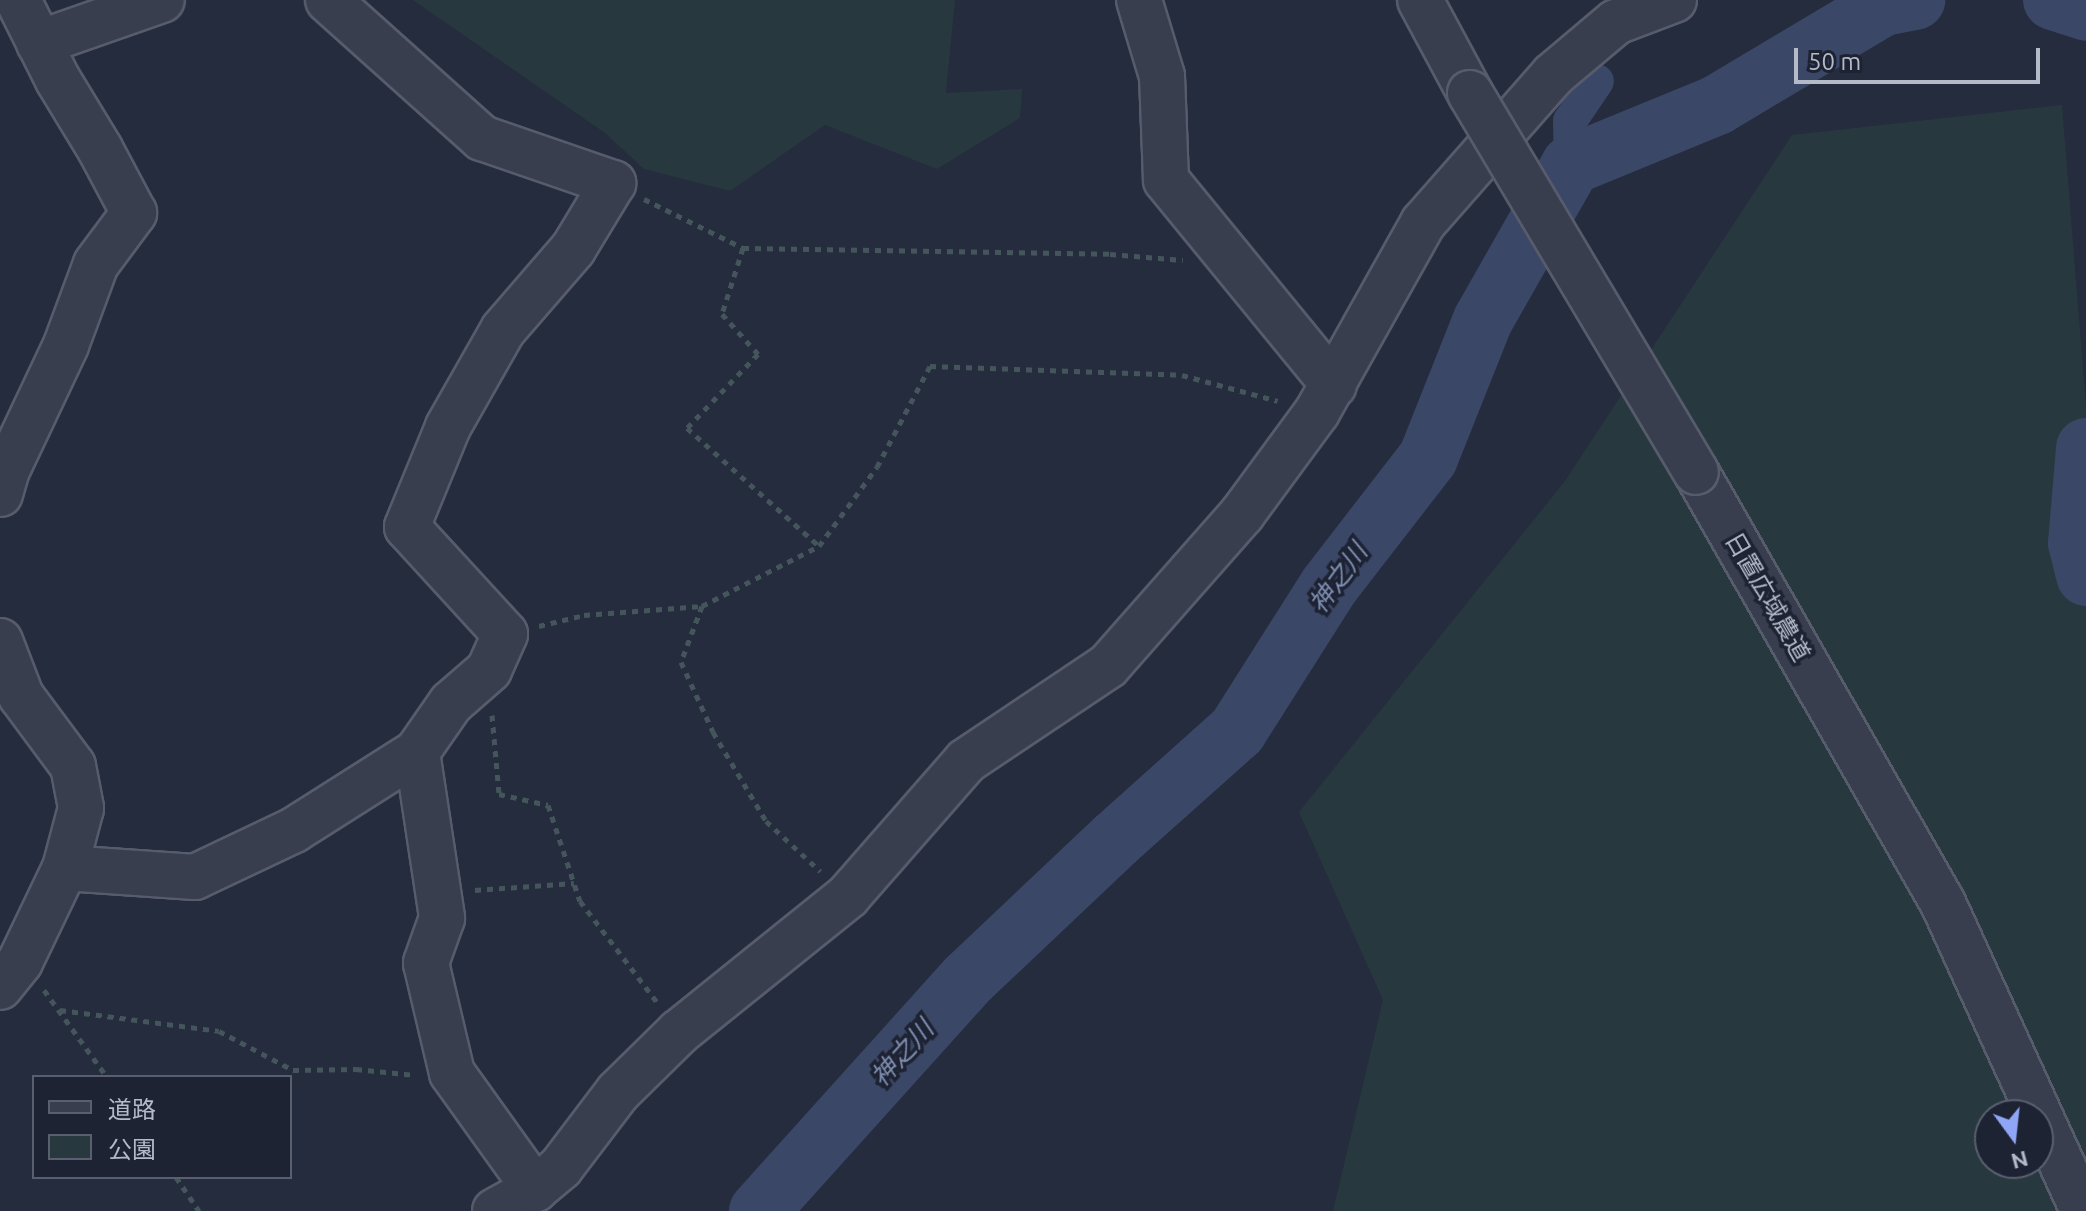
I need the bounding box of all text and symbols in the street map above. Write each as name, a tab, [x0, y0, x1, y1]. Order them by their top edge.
scale bar	[1798, 32, 2044, 82]
text: 50 m	[1808, 48, 1861, 75]
street label: 日置広域農道	[1720, 527, 1816, 667]
water label: 神之川	[1302, 537, 1374, 619]
water label: 神之川	[864, 1014, 940, 1092]
legend	[32, 1075, 292, 1179]
text: 道路	[108, 1096, 156, 1123]
north arrow	[1974, 1099, 2054, 1179]
text: 公園	[108, 1136, 156, 1163]
text: N	[2009, 1147, 2031, 1175]

